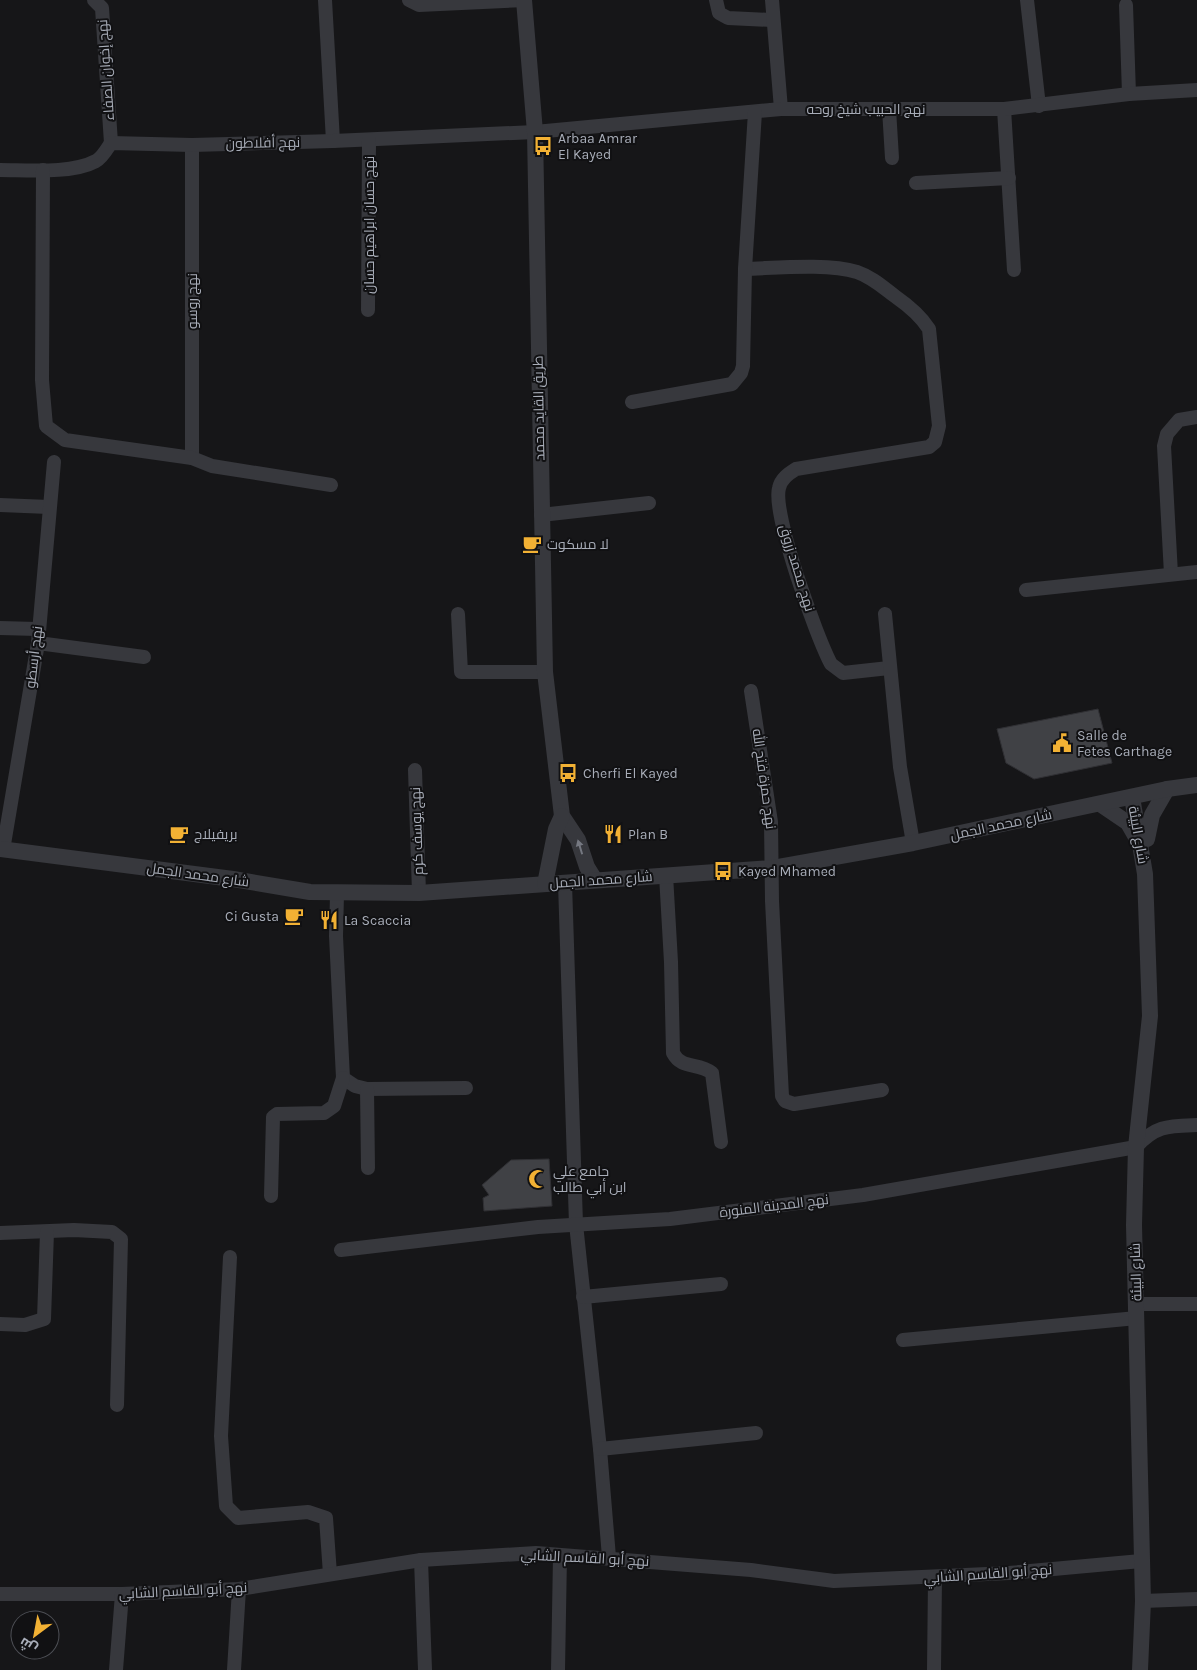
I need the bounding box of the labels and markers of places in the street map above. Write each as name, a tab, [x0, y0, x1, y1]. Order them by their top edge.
place label: Arbaa Amrar El Kayed	[558, 130, 638, 163]
bus stop icon: Arbaa Amrar El Kayed	[532, 135, 554, 157]
cafe icon: لا مسكوت	[521, 533, 543, 555]
place label: لا مسكوت	[547, 536, 609, 553]
place label: Salle de Fetes Carthage	[1077, 727, 1172, 760]
public building icon: Salle de Fetes Carthage	[1051, 732, 1073, 754]
bus stop icon: Cherfi El Kayed	[557, 762, 579, 784]
place label: Cherfi El Kayed	[583, 765, 678, 782]
cafe icon: بريفيلاج	[168, 823, 190, 845]
restaurant icon: Plan B	[602, 823, 624, 845]
place label: بريفيلاج	[194, 826, 237, 843]
place label: Plan B	[628, 826, 668, 843]
bus stop icon: Kayed Mhamed	[712, 860, 734, 882]
place label: Kayed Mhamed	[738, 863, 836, 880]
cafe icon: Ci Gusta	[283, 905, 305, 927]
place label: Ci Gusta	[225, 908, 279, 925]
restaurant icon: La Scaccia	[318, 909, 340, 931]
place label: La Scaccia	[344, 912, 411, 929]
place label: جامع علي ابن أبي طالب	[553, 1163, 627, 1199]
mosque icon: جامع علي ابن أبي طالب	[527, 1168, 549, 1190]

